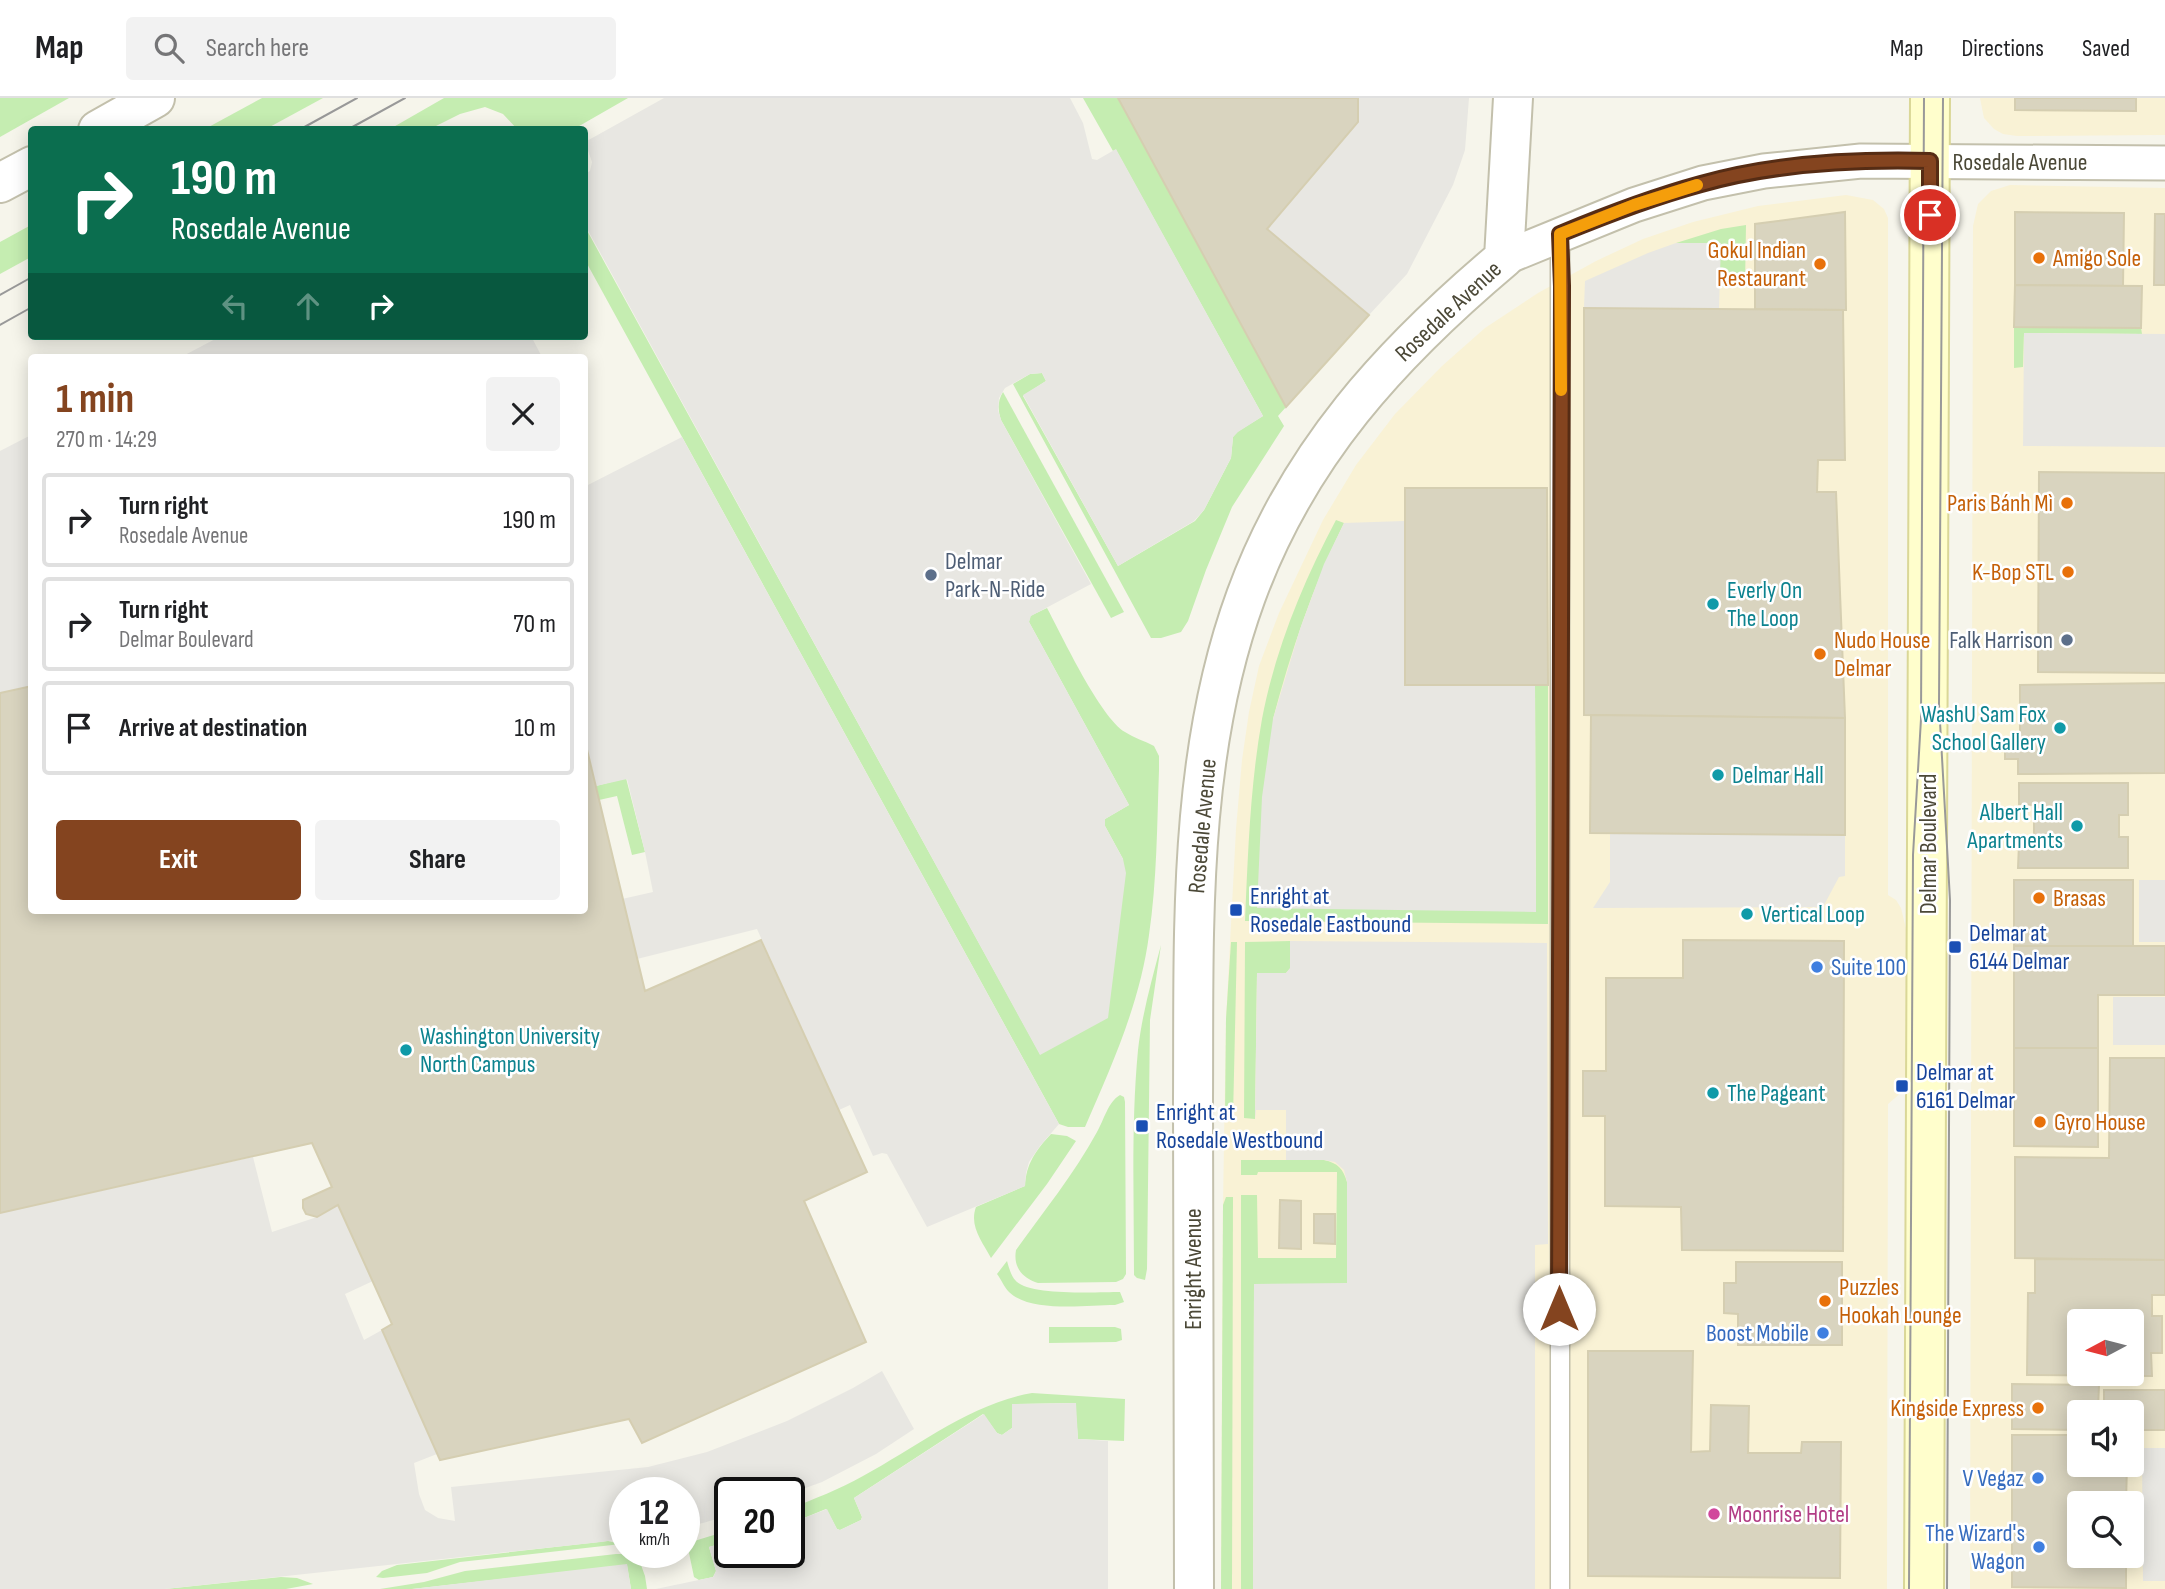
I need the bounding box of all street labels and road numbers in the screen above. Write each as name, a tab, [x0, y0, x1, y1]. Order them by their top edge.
street label: Rosedale Avenue	[1953, 148, 2087, 177]
street label: Rosedale Avenue	[1389, 255, 1508, 368]
street label: Rosedale Avenue	[1182, 758, 1223, 894]
street label: Delmar Boulevard	[1914, 774, 1943, 914]
street label: Enright Avenue	[1179, 1208, 1208, 1330]

